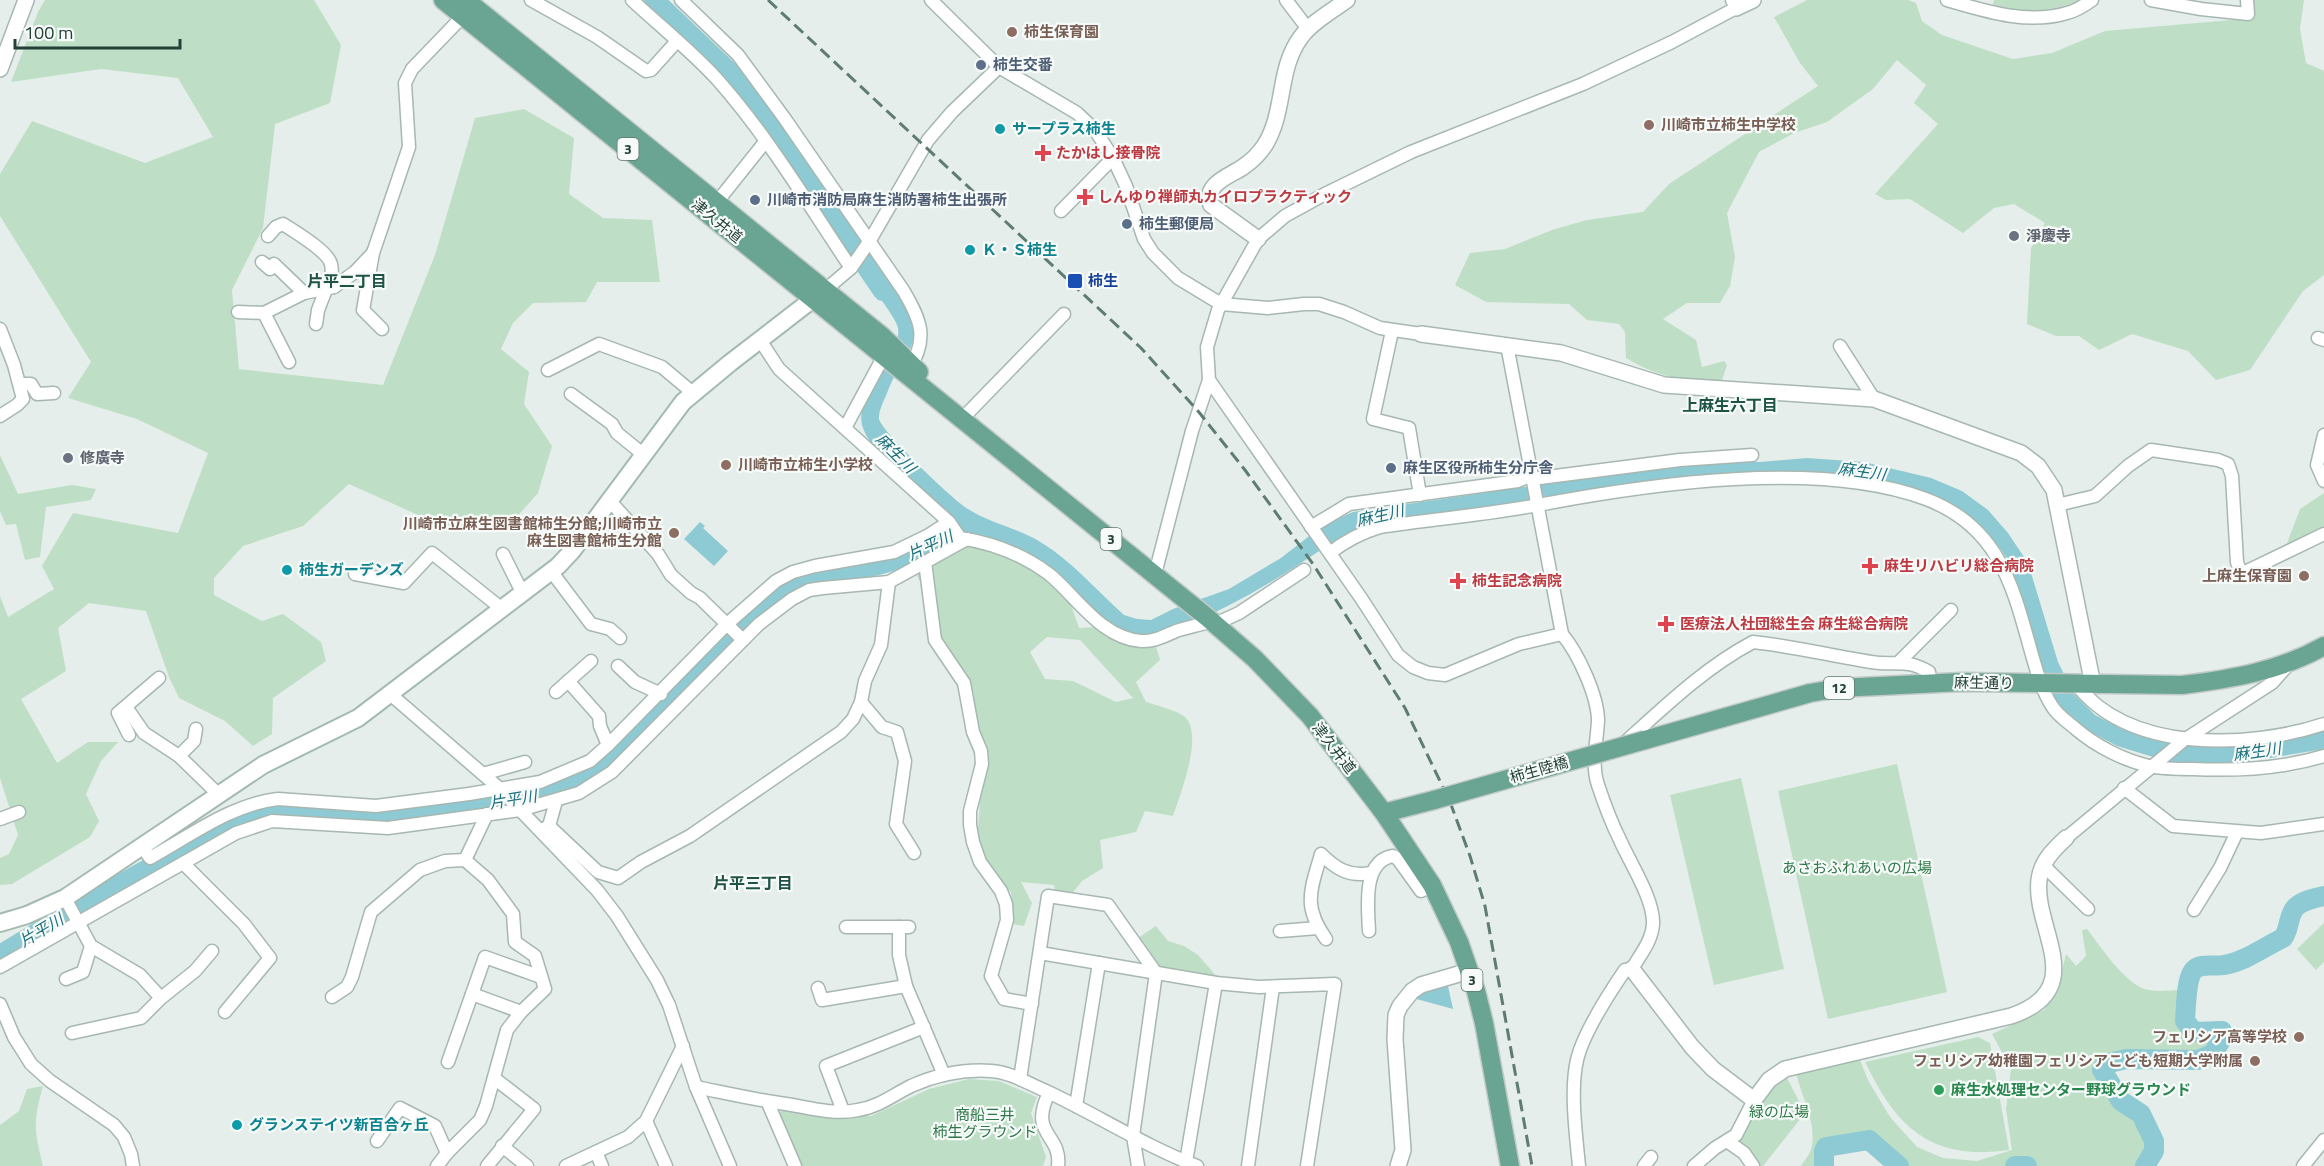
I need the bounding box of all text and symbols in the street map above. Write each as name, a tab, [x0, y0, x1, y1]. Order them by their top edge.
scale bar	[15, 12, 180, 50]
text: 100 m	[24, 19, 73, 46]
place label: 柿生保育園	[1024, 20, 1099, 43]
marker: 柿生保育園	[1005, 25, 1019, 39]
place label: 柿生交番	[993, 53, 1053, 76]
marker: 柿生交番	[974, 58, 988, 72]
place label: 川崎市立柿生中学校	[1661, 113, 1796, 136]
place label: サープラス柿生	[1012, 117, 1116, 140]
marker: 川崎市立柿生中学校	[1642, 118, 1656, 132]
marker: サープラス柿生	[993, 122, 1007, 136]
road number: 3	[618, 138, 638, 160]
place label: たかはし接骨院	[1056, 141, 1160, 164]
marker: たかはし接骨院	[1034, 144, 1052, 162]
place label: しんゆり禅師丸カイロプラクティック	[1098, 185, 1352, 208]
place label: 川崎市消防局麻生消防署柿生出張所	[767, 188, 1007, 211]
marker: しんゆり禅師丸カイロプラクティック	[1076, 188, 1094, 206]
street label: 津久井道	[687, 193, 748, 248]
marker: 川崎市消防局麻生消防署柿生出張所	[748, 193, 762, 207]
place label: 柿生郵便局	[1139, 212, 1214, 235]
marker: 柿生郵便局	[1120, 217, 1134, 231]
place label: 淨慶寺	[2026, 224, 2071, 247]
marker: 淨慶寺	[2007, 229, 2021, 243]
place label: Ｋ・Ｓ柿生	[982, 238, 1057, 261]
marker: Ｋ・Ｓ柿生	[963, 243, 977, 257]
district label: 片平二丁目	[307, 269, 387, 293]
place label: 柿生	[1088, 269, 1118, 292]
marker: 柿生	[1066, 272, 1084, 290]
district label: 上麻生六丁目	[1682, 393, 1778, 417]
water label: 麻生川	[871, 428, 923, 480]
place label: 修廣寺	[80, 446, 125, 469]
marker: 修廣寺	[61, 451, 75, 465]
place label: 川崎市立柿生小学校	[738, 453, 873, 476]
place label: 麻生区役所柿生分庁舎	[1403, 456, 1554, 479]
water label: 麻生川	[1837, 456, 1889, 487]
marker: 川崎市立柿生小学校	[719, 458, 733, 472]
marker: 麻生区役所柿生分庁舎	[1384, 461, 1398, 475]
water label: 麻生川	[1354, 497, 1408, 532]
place label: 川崎市立麻生図書館柿生分館;川崎市立 麻生図書館柿生分館	[403, 512, 662, 552]
water label: 片平川	[903, 523, 959, 566]
marker: 川崎市立麻生図書館柿生分館;川崎市立 麻生図書館柿生分館	[667, 526, 681, 540]
road number: 3	[1100, 528, 1122, 550]
place label: 麻生リハビリ総合病院	[1884, 554, 2034, 577]
marker: 麻生リハビリ総合病院	[1861, 557, 1879, 575]
place label: 柿生ガーデンズ	[299, 558, 404, 581]
marker: 柿生ガーデンズ	[280, 563, 294, 577]
place label: 上麻生保育園	[2202, 564, 2292, 587]
place label: 柿生記念病院	[1472, 569, 1562, 592]
marker: 上麻生保育園	[2297, 569, 2311, 583]
marker: 柿生記念病院	[1449, 572, 1467, 590]
place label: 医療法人社団総生会 麻生総合病院	[1680, 612, 1908, 635]
marker: 医療法人社団総生会 麻生総合病院	[1657, 615, 1675, 633]
street label: 麻生通り	[1954, 670, 2014, 695]
road number: 12	[1824, 677, 1854, 699]
street label: 津久井道	[1307, 717, 1362, 778]
water label: 麻生川	[2232, 735, 2284, 766]
street label: 柿生陸橋	[1507, 750, 1571, 789]
water label: 片平川	[487, 783, 541, 815]
park label: あさおふれあいの広場	[1782, 856, 1932, 879]
district label: 片平三丁目	[713, 871, 793, 895]
water label: 片平川	[14, 906, 69, 953]
road number: 3	[1462, 969, 1482, 991]
place label: フェリシア高等学校	[2152, 1025, 2287, 1048]
marker: フェリシア高等学校	[2292, 1030, 2306, 1044]
place label: フェリシア幼稚園フェリシアこども短期大学附属	[1913, 1049, 2243, 1072]
marker: フェリシア幼稚園フェリシアこども短期大学附属	[2248, 1054, 2262, 1068]
place label: 麻生水処理センター野球グラウンド	[1951, 1078, 2191, 1101]
marker: 麻生水処理センター野球グラウンド	[1932, 1083, 1946, 1097]
park label: 緑の広場	[1749, 1100, 1809, 1123]
park label: 商船三井 柿生グラウンド	[932, 1103, 1038, 1143]
place label: グランステイツ新百合ヶ丘	[249, 1113, 429, 1136]
marker: グランステイツ新百合ヶ丘	[230, 1118, 244, 1132]

